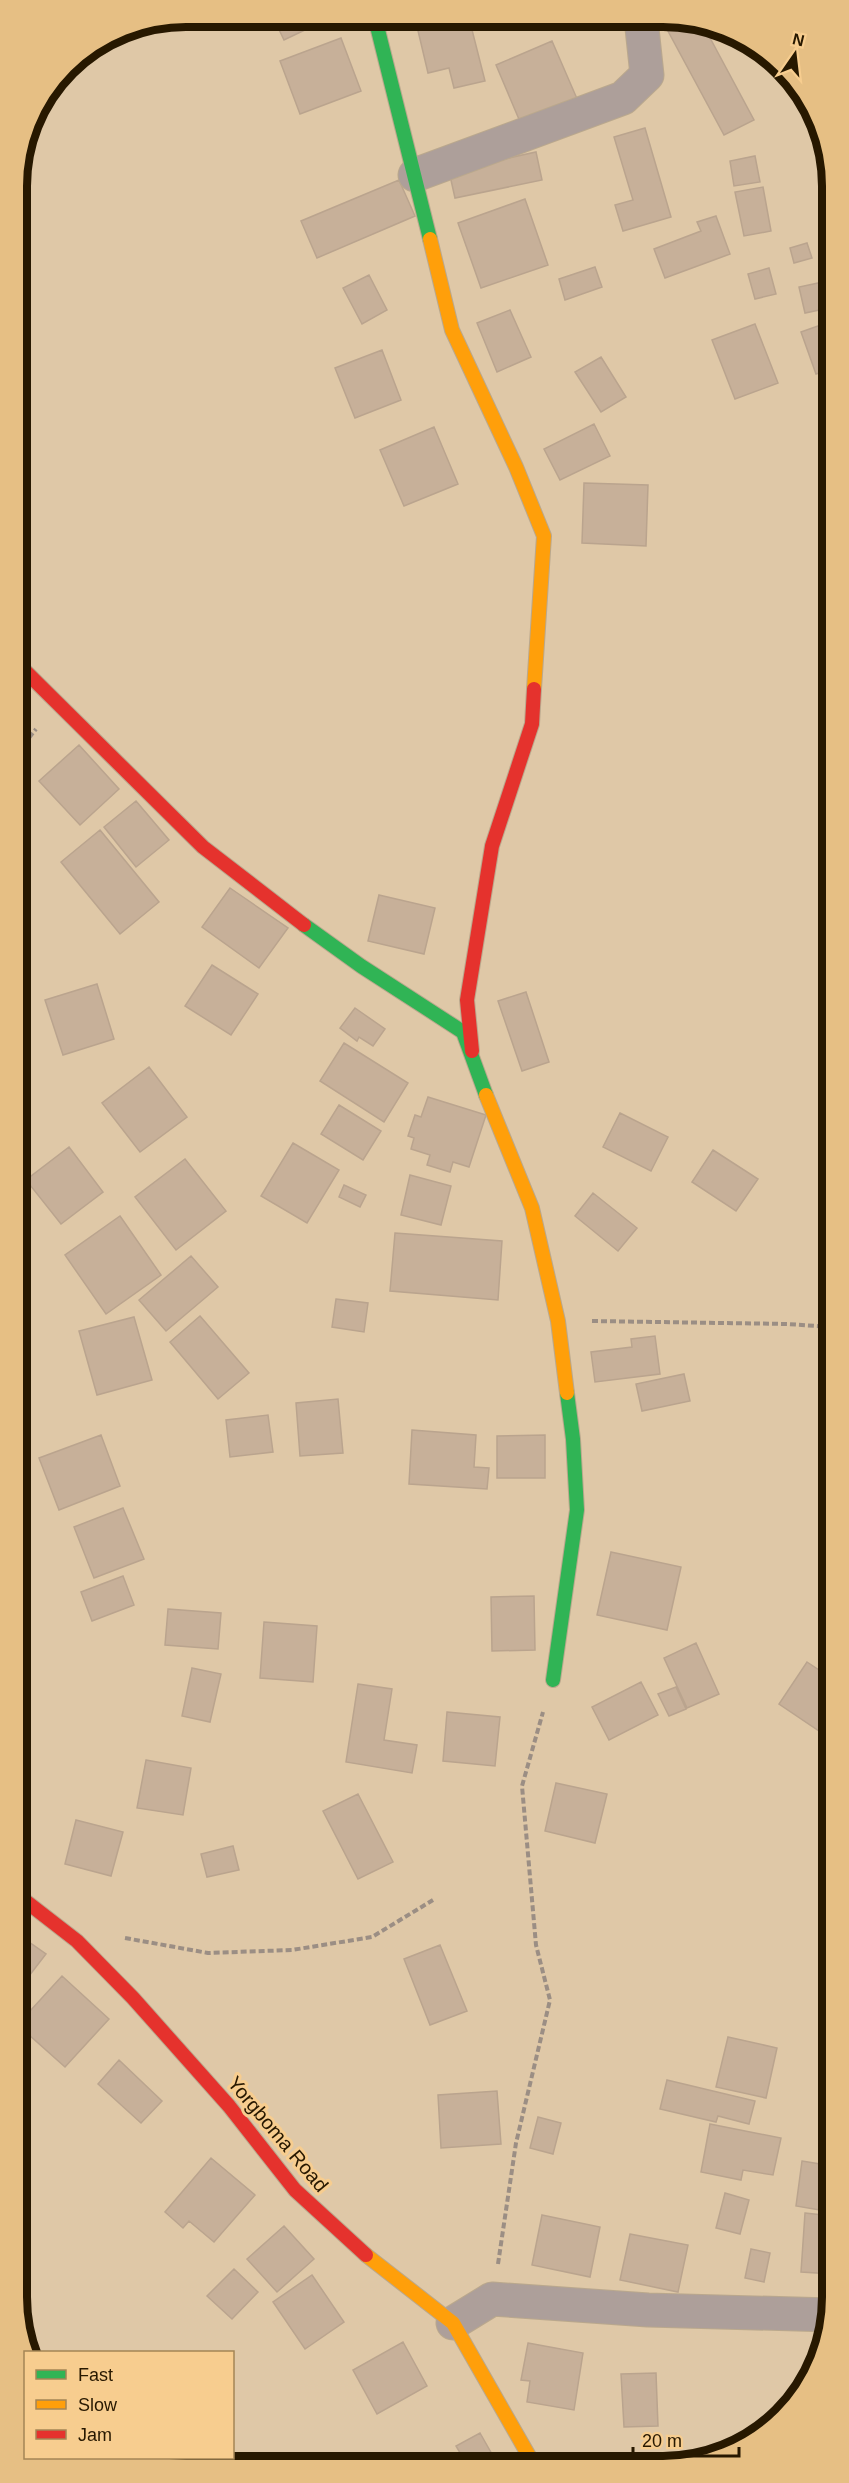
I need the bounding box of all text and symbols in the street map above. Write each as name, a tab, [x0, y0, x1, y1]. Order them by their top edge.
north arrow	[765, 24, 825, 84]
text: N	[791, 30, 806, 50]
street label: Yorgboma Road	[223, 2072, 333, 2196]
legend	[24, 2351, 234, 2459]
text: Fast	[78, 2365, 113, 2385]
text: Slow	[78, 2395, 118, 2415]
scale bar	[633, 2420, 740, 2458]
text: Jam	[78, 2425, 112, 2445]
text: 20 m	[642, 2431, 682, 2451]

